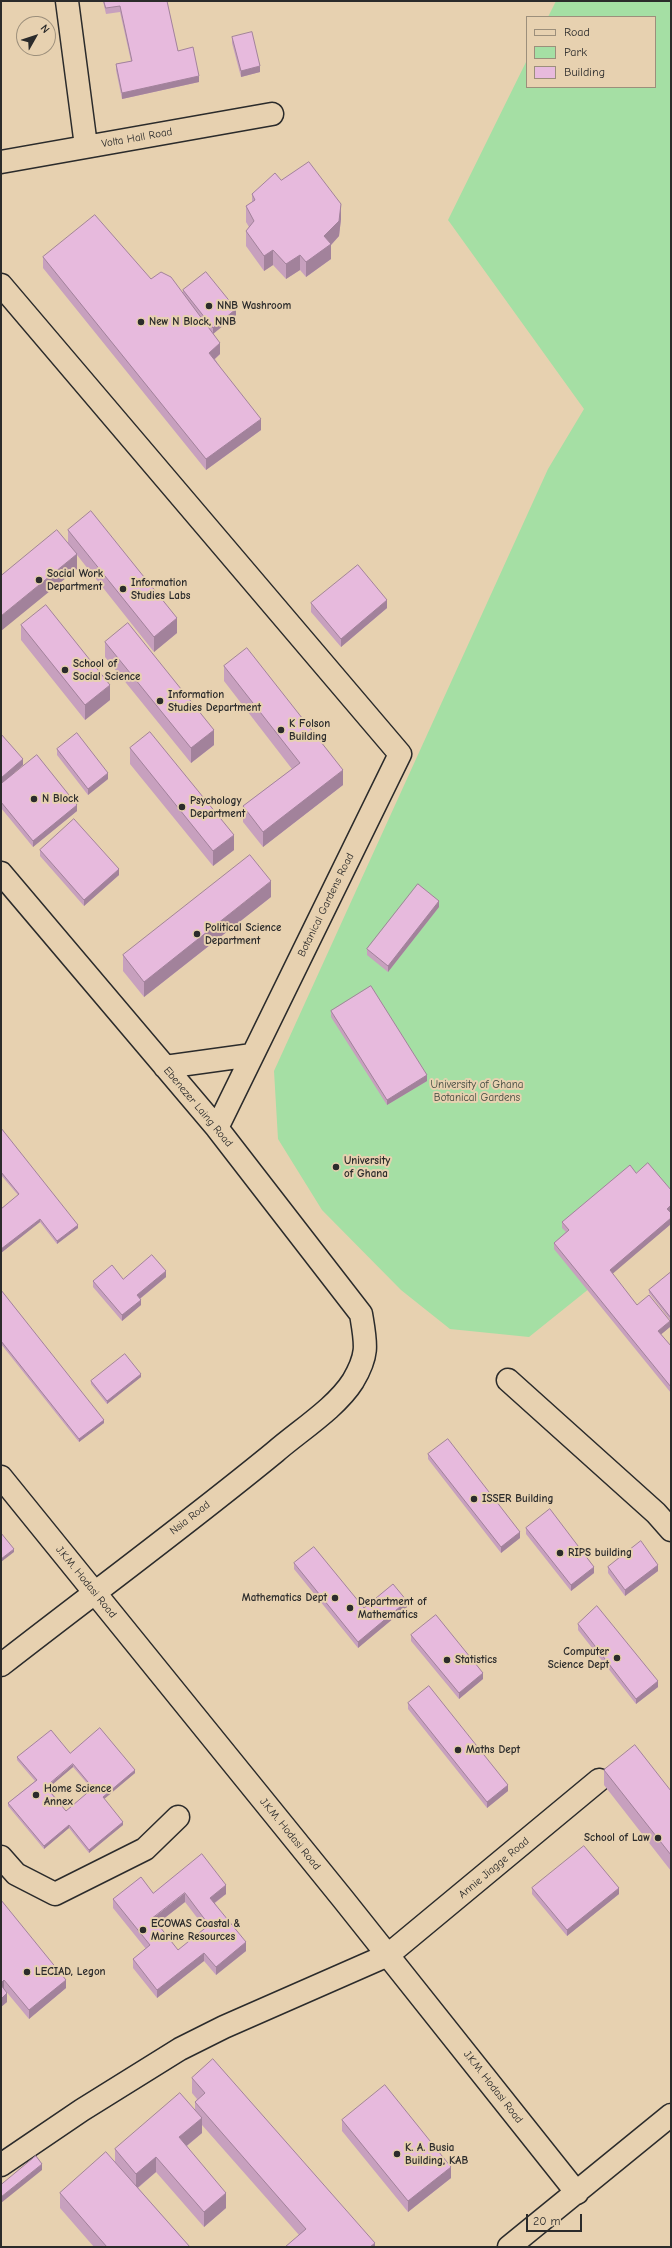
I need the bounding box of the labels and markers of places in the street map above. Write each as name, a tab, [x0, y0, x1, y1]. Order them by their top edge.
place label: NNB Washroom	[217, 299, 291, 313]
marker: NNB Washroom	[204, 301, 214, 311]
place label: New N Block, NNB	[149, 315, 236, 329]
marker: New N Block, NNB	[136, 317, 146, 327]
place label: Social Work Department	[47, 567, 103, 593]
marker: Social Work Department	[34, 575, 44, 585]
place label: Information Studies Labs	[131, 576, 190, 602]
marker: Information Studies Labs	[118, 584, 128, 594]
place label: School of Social Science	[73, 657, 140, 683]
marker: School of Social Science	[60, 665, 70, 675]
place label: Information Studies Department	[168, 688, 261, 714]
marker: Information Studies Department	[155, 696, 165, 706]
place label: K Folson Building	[289, 717, 330, 743]
marker: K Folson Building	[276, 725, 286, 735]
place label: N Block	[42, 792, 79, 806]
marker: N Block	[29, 794, 39, 804]
place label: Psychology Department	[190, 794, 245, 820]
marker: Psychology Department	[177, 802, 187, 812]
place label: Political Science Department	[205, 921, 281, 947]
marker: Political Science Department	[192, 929, 202, 939]
place label: University of Ghana	[344, 1154, 390, 1180]
marker: University of Ghana	[331, 1162, 341, 1172]
place label: ISSER Building	[482, 1492, 553, 1506]
marker: ISSER Building	[469, 1494, 479, 1504]
place label: RIPS building	[568, 1546, 632, 1560]
marker: RIPS building	[555, 1548, 565, 1558]
place label: Mathematics Dept	[242, 1591, 327, 1605]
marker: Mathematics Dept	[330, 1593, 340, 1603]
place label: Department of Mathematics	[358, 1595, 426, 1621]
marker: Department of Mathematics	[345, 1603, 355, 1613]
place label: Computer Science Dept	[548, 1645, 609, 1671]
place label: Statistics	[455, 1653, 497, 1667]
marker: Computer Science Dept	[612, 1653, 622, 1663]
marker: Statistics	[442, 1655, 452, 1665]
place label: Maths Dept	[466, 1743, 520, 1757]
marker: Maths Dept	[453, 1745, 463, 1755]
place label: Home Science Annex	[44, 1782, 111, 1808]
marker: Home Science Annex	[31, 1790, 41, 1800]
place label: School of Law	[584, 1831, 650, 1845]
marker: School of Law	[653, 1833, 663, 1843]
place label: ECOWAS Coastal & Marine Resources	[151, 1917, 240, 1943]
marker: ECOWAS Coastal & Marine Resources	[138, 1925, 148, 1935]
place label: LECIAD, Legon	[35, 1965, 106, 1979]
marker: LECIAD, Legon	[22, 1967, 32, 1977]
place label: K. A. Busia Building, KAB	[405, 2141, 468, 2167]
marker: K. A. Busia Building, KAB	[392, 2149, 402, 2159]

